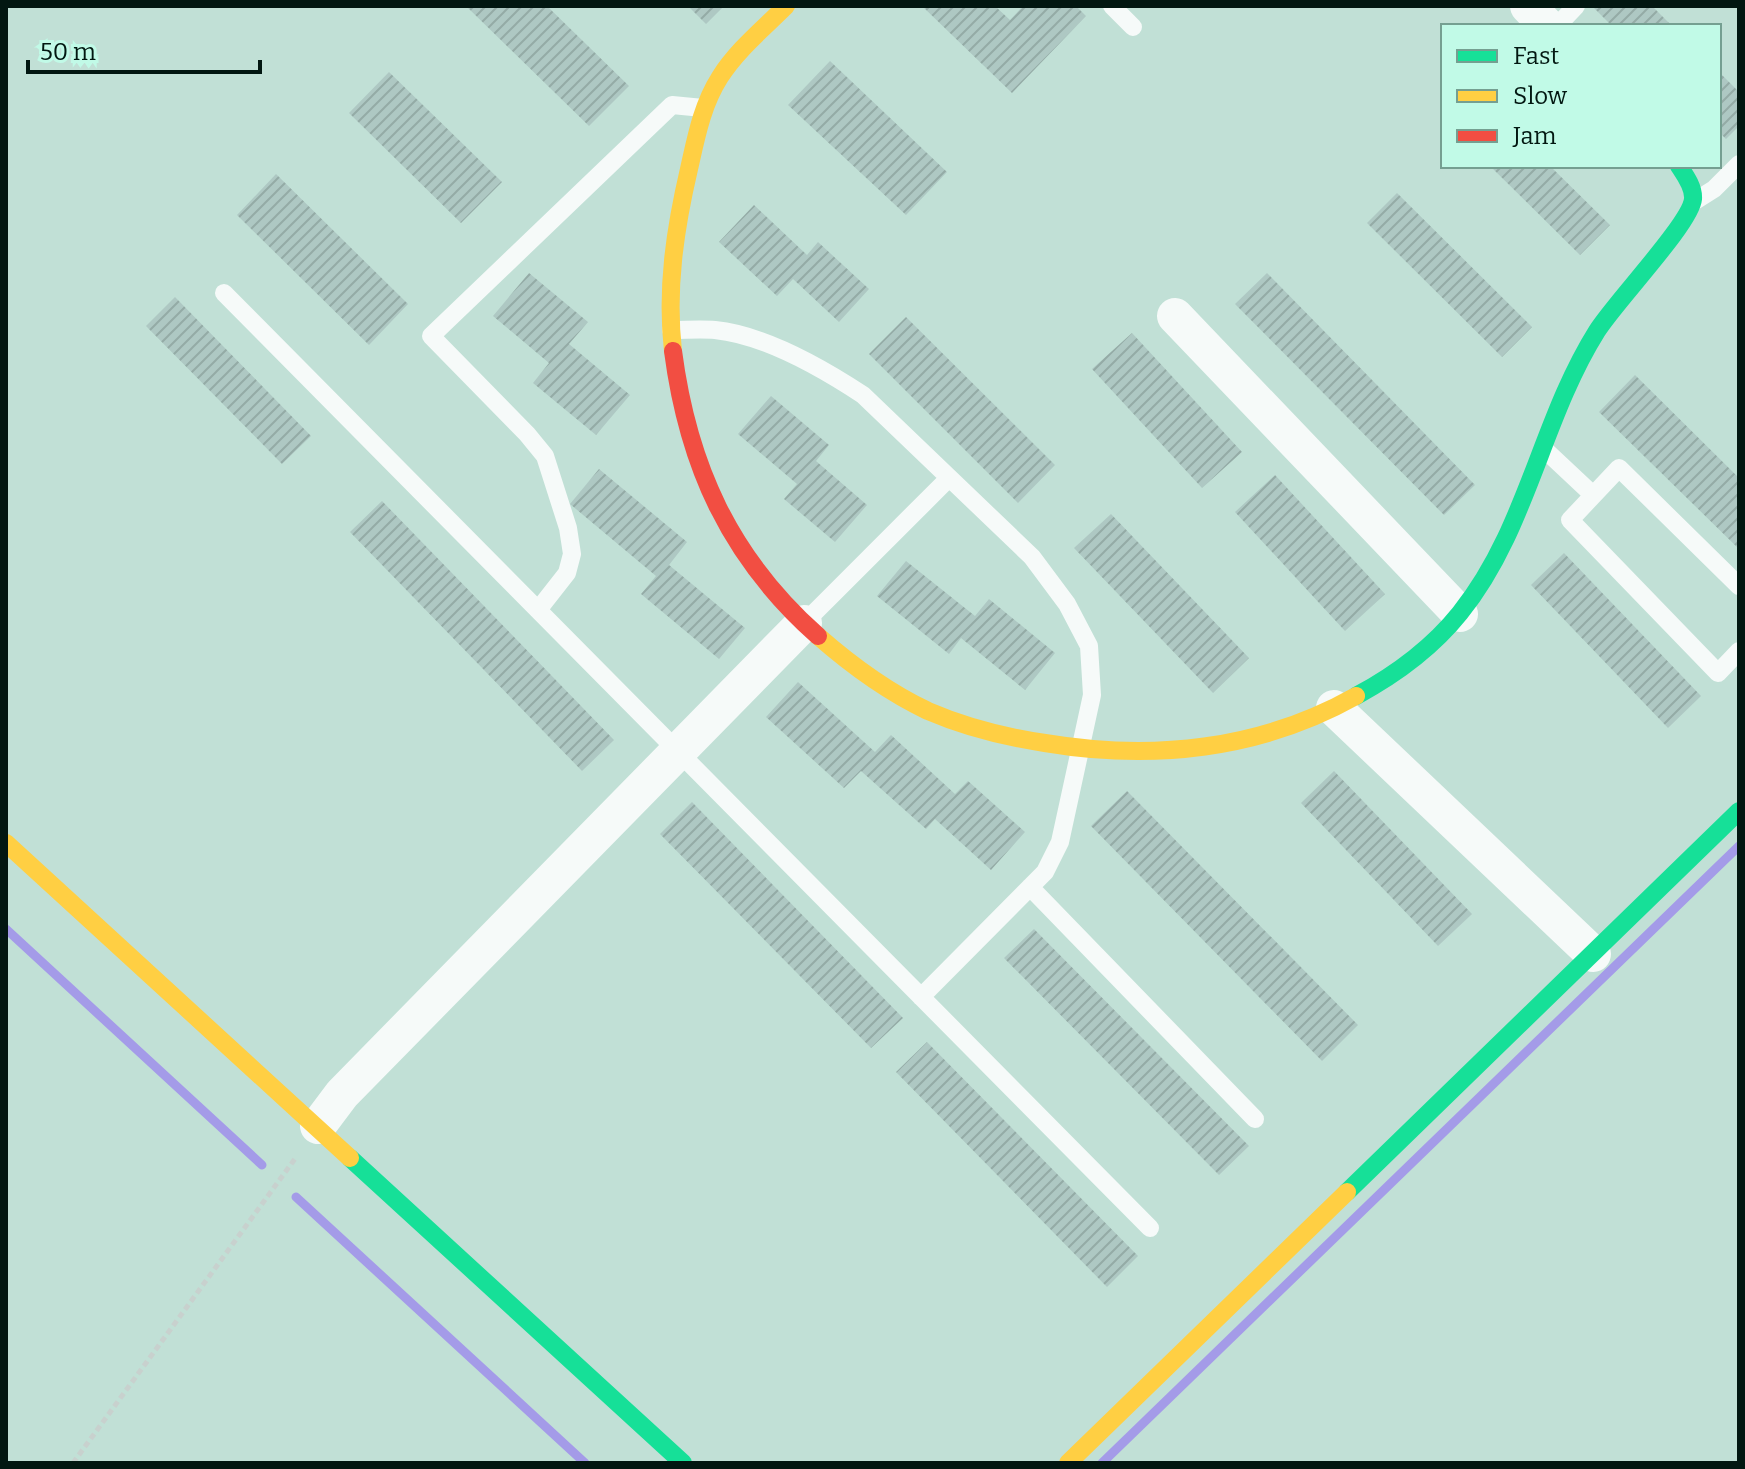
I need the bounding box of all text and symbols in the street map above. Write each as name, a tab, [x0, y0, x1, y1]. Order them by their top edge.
scale bar	[28, 24, 260, 74]
legend	[1441, 24, 1721, 168]
text: 50 m	[40, 38, 96, 66]
text: Fast	[1513, 42, 1559, 70]
text: Slow	[1513, 82, 1568, 110]
text: Jam	[1512, 122, 1557, 150]

